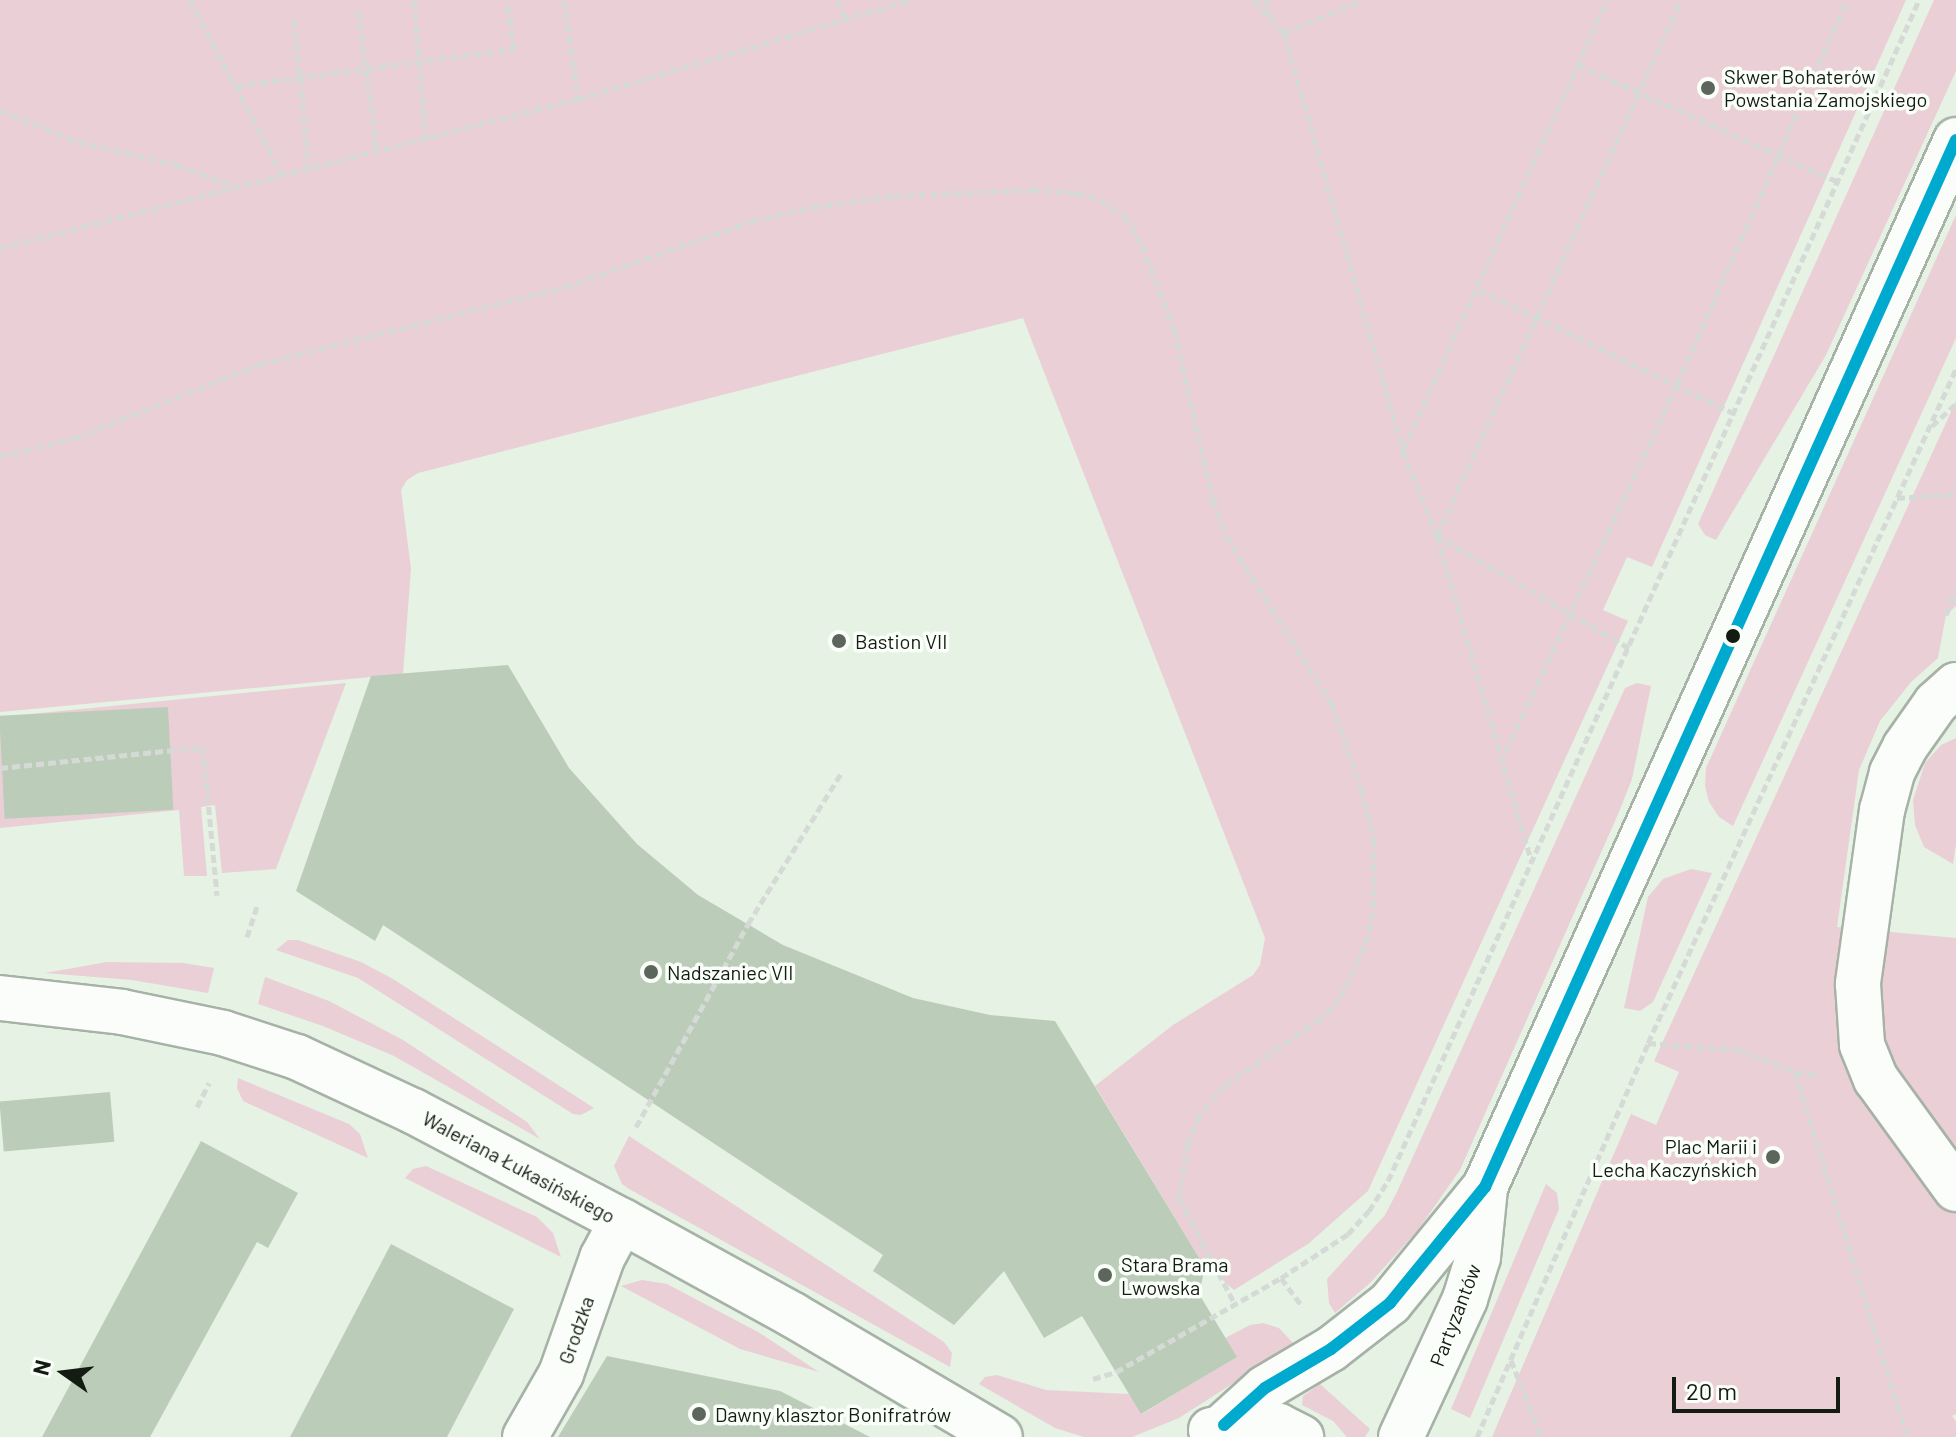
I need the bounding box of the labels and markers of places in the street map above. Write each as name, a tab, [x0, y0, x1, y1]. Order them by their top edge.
place label: Skwer Bohaterów Powstania Zamojskiego	[1724, 64, 1927, 111]
marker: Skwer Bohaterów Powstania Zamojskiego	[1699, 79, 1717, 97]
unlabelled marker	[1725, 628, 1741, 644]
place label: Bastion VII	[855, 629, 947, 653]
marker: Bastion VII	[830, 632, 848, 650]
place label: Nadszaniec VII	[667, 960, 793, 984]
marker: Nadszaniec VII	[642, 963, 660, 981]
place label: Plac Marii i Lecha Kaczyńskich	[1592, 1134, 1757, 1181]
marker: Plac Marii i Lecha Kaczyńskich	[1764, 1148, 1782, 1166]
place label: Stara Brama Lwowska	[1121, 1252, 1228, 1299]
marker: Stara Brama Lwowska	[1096, 1266, 1114, 1284]
place label: Dawny klasztor Bonifratrów	[715, 1402, 951, 1426]
marker: Dawny klasztor Bonifratrów	[690, 1405, 708, 1423]

